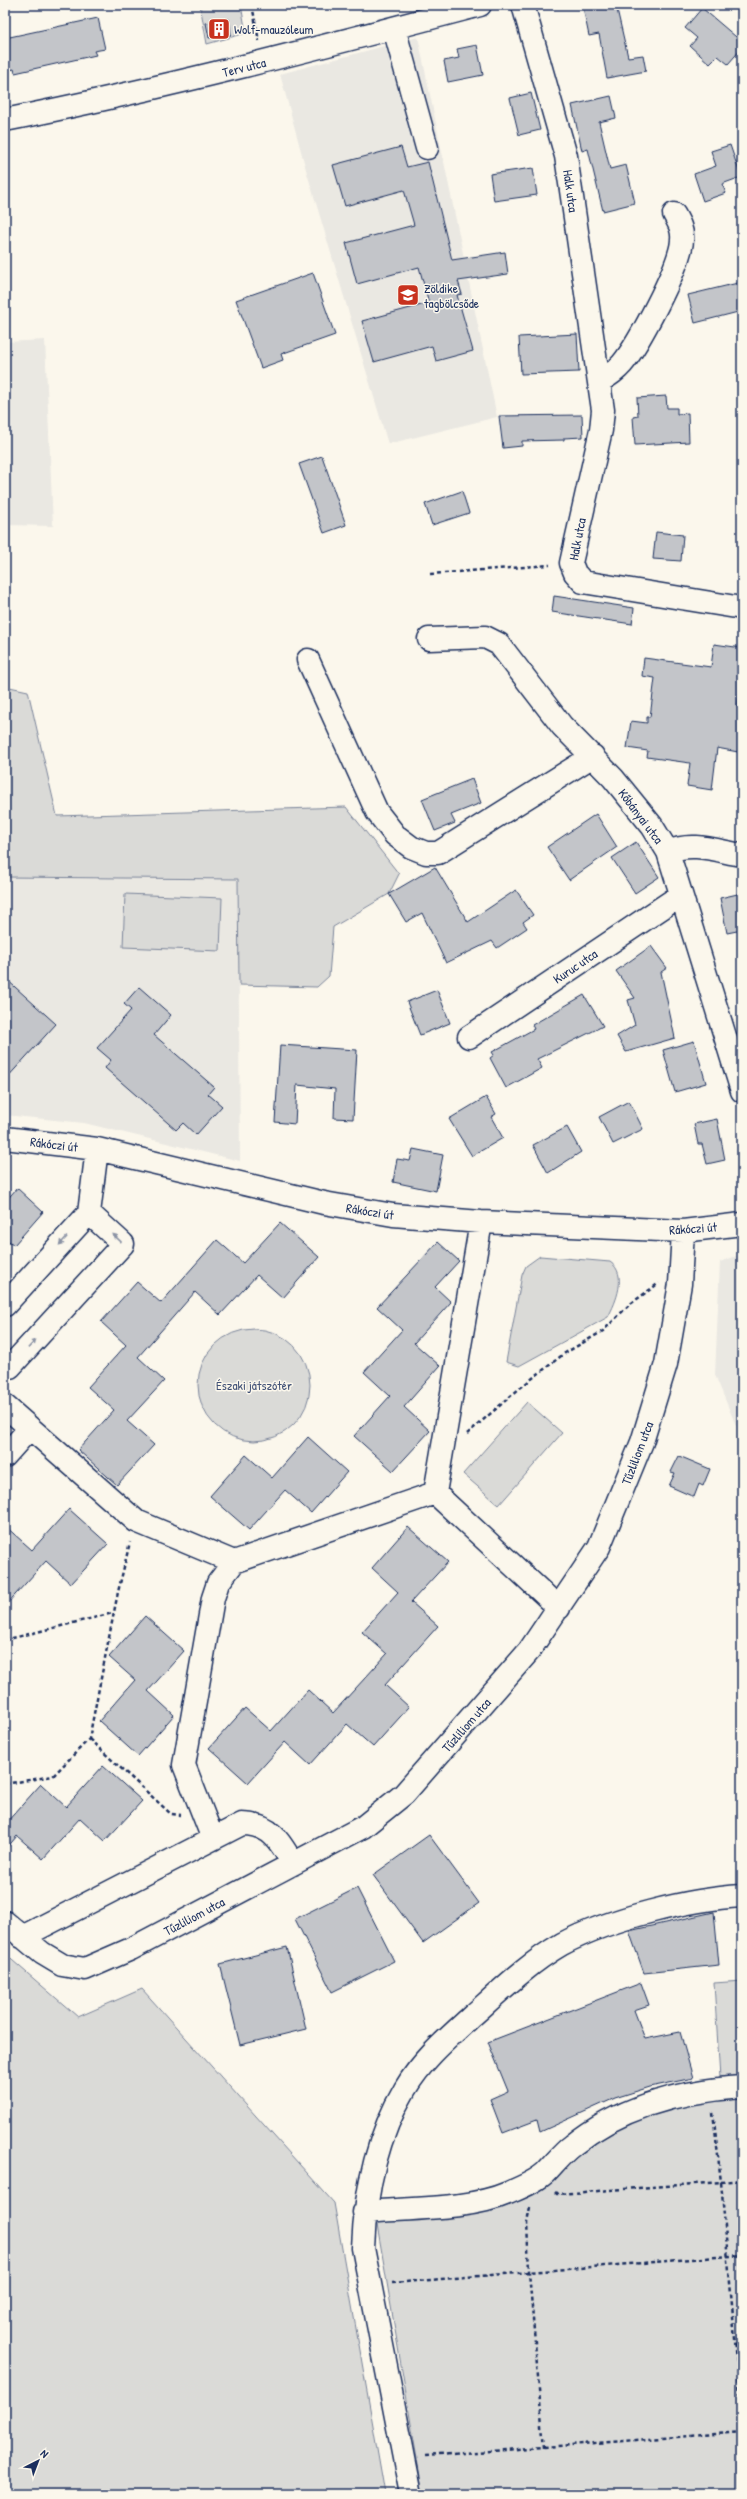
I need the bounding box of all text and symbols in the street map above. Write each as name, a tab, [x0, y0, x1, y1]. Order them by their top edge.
building icon: Wolf-mauzóleum	[206, 16, 232, 42]
place label: Wolf-mauzóleum	[234, 20, 313, 38]
street label: Terv utca	[220, 53, 268, 81]
street label: Halk utca	[559, 169, 583, 213]
place label: Zöldike tagbölcsőde	[424, 279, 479, 312]
school or university icon: Zöldike tagbölcsőde	[395, 282, 421, 308]
street label: Halk utca	[564, 516, 590, 562]
street label: Kőbányai utca	[614, 785, 668, 847]
street label: Kuruc utca	[549, 945, 601, 987]
street label: Rákóczi út	[29, 1132, 79, 1156]
street label: Rákóczi út	[345, 1198, 396, 1224]
street label: Rákóczi út	[669, 1217, 718, 1239]
one-way arrow	[112, 1234, 122, 1243]
one-way arrow	[59, 1237, 68, 1246]
one-way arrow	[27, 1339, 37, 1349]
park label: Északi játszótér	[216, 1376, 292, 1394]
street label: Tűzliliom utca	[617, 1419, 657, 1487]
street label: Tűzliliom utca	[437, 1694, 495, 1756]
street label: Tűzliliom utca	[160, 1892, 228, 1940]
north arrow	[18, 2441, 58, 2481]
text: N	[38, 2446, 52, 2461]

